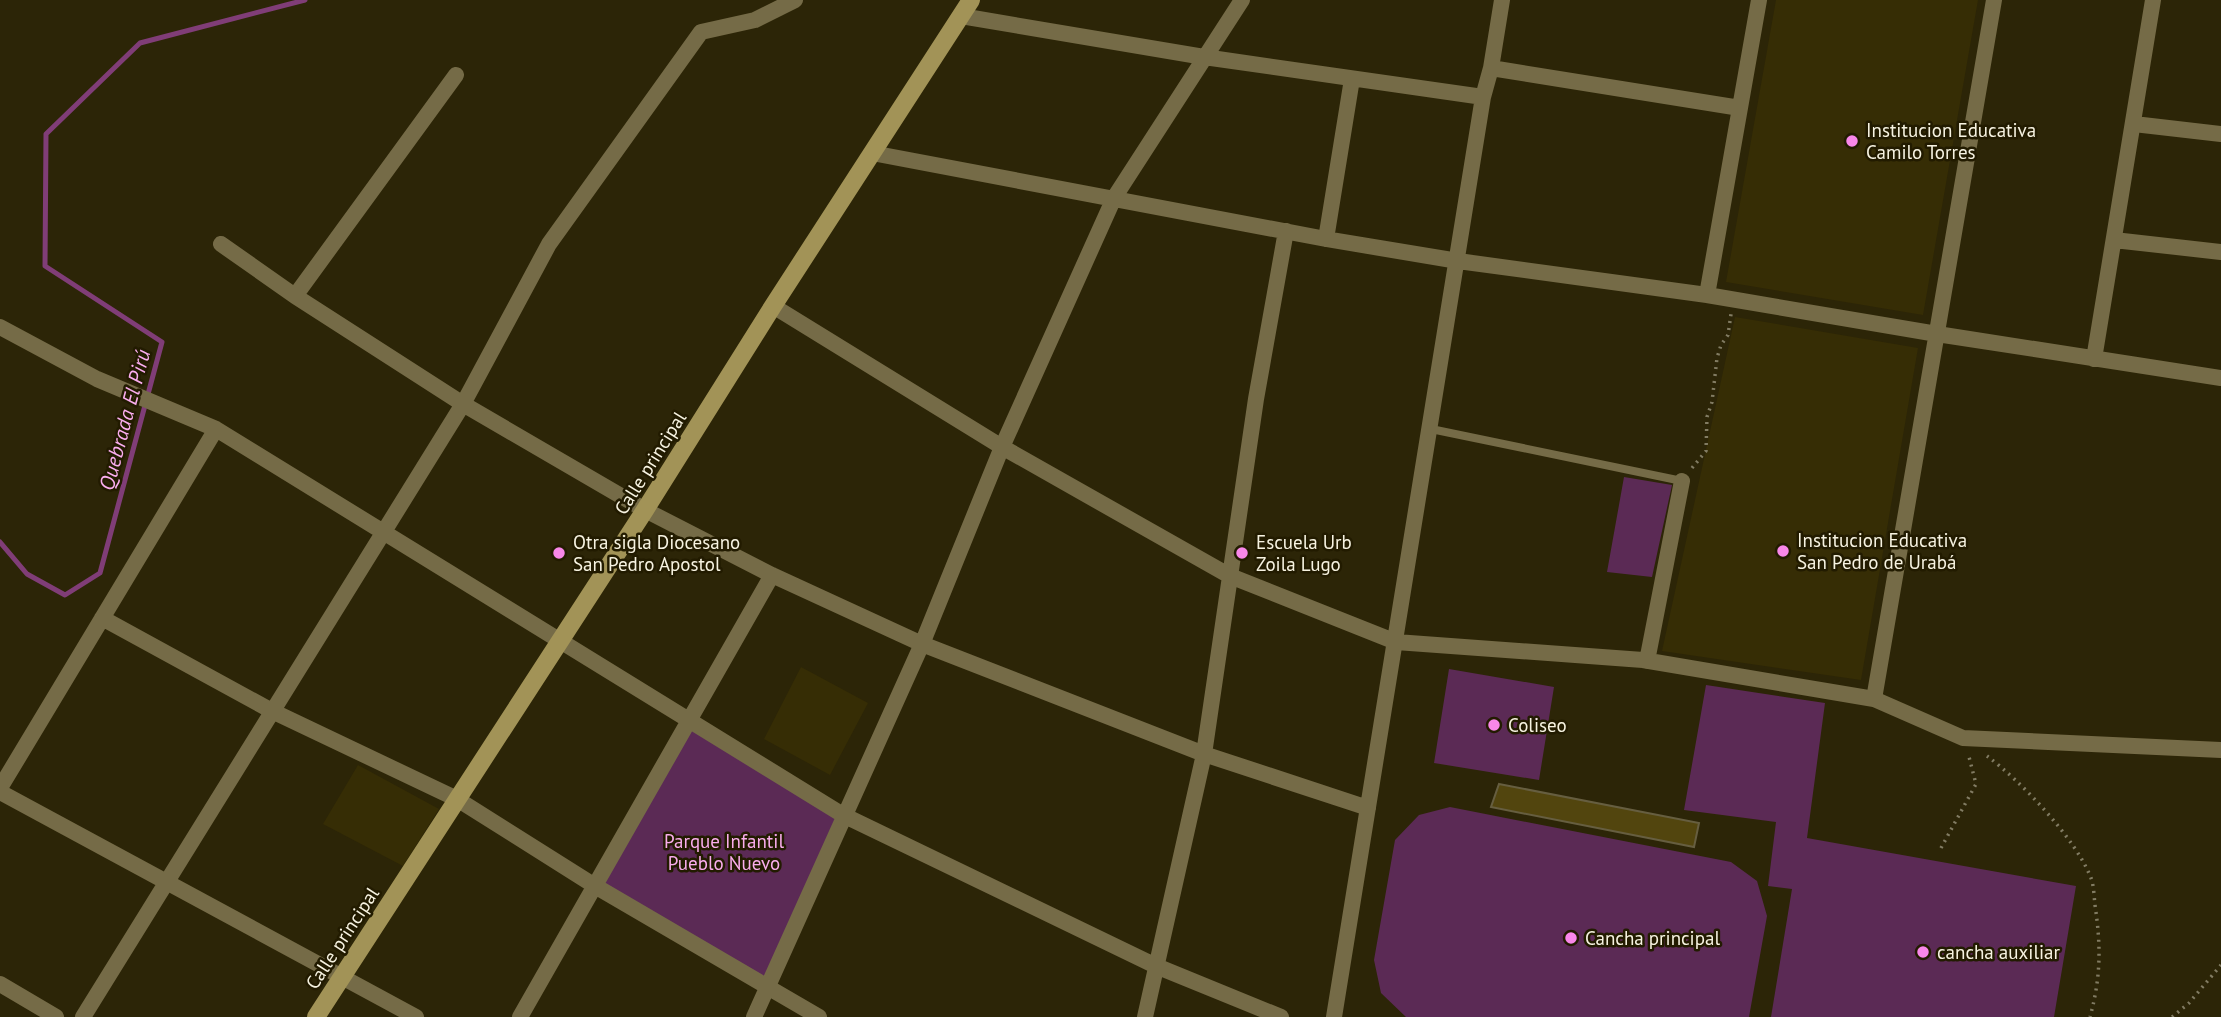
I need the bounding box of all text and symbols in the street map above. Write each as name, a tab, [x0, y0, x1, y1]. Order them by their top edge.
place label: Institucion Educativa Camilo Torres	[1866, 118, 2036, 164]
marker: Institucion Educativa Camilo Torres	[1844, 133, 1860, 149]
water label: Quebrada El Pirú	[93, 346, 156, 493]
street label: Calle principal	[609, 407, 691, 519]
place label: Institucion Educativa San Pedro de Urabá	[1797, 528, 1967, 574]
place label: Otra sigla Diocesano San Pedro Apostol	[573, 530, 740, 576]
place label: Escuela Urb Zoila Lugo	[1256, 530, 1352, 576]
marker: Institucion Educativa San Pedro de Urabá	[1775, 543, 1791, 559]
marker: Otra sigla Diocesano San Pedro Apostol	[551, 545, 567, 561]
marker: Escuela Urb Zoila Lugo	[1234, 545, 1250, 561]
place label: Coliseo	[1508, 713, 1567, 737]
marker: Coliseo	[1486, 717, 1502, 733]
park label: Parque Infantil Pueblo Nuevo	[664, 829, 784, 875]
street label: Calle principal	[300, 882, 384, 994]
place label: Cancha principal	[1585, 926, 1720, 950]
marker: Cancha principal	[1563, 930, 1579, 946]
place label: cancha auxiliar	[1937, 940, 2060, 964]
marker: cancha auxiliar	[1915, 944, 1931, 960]

